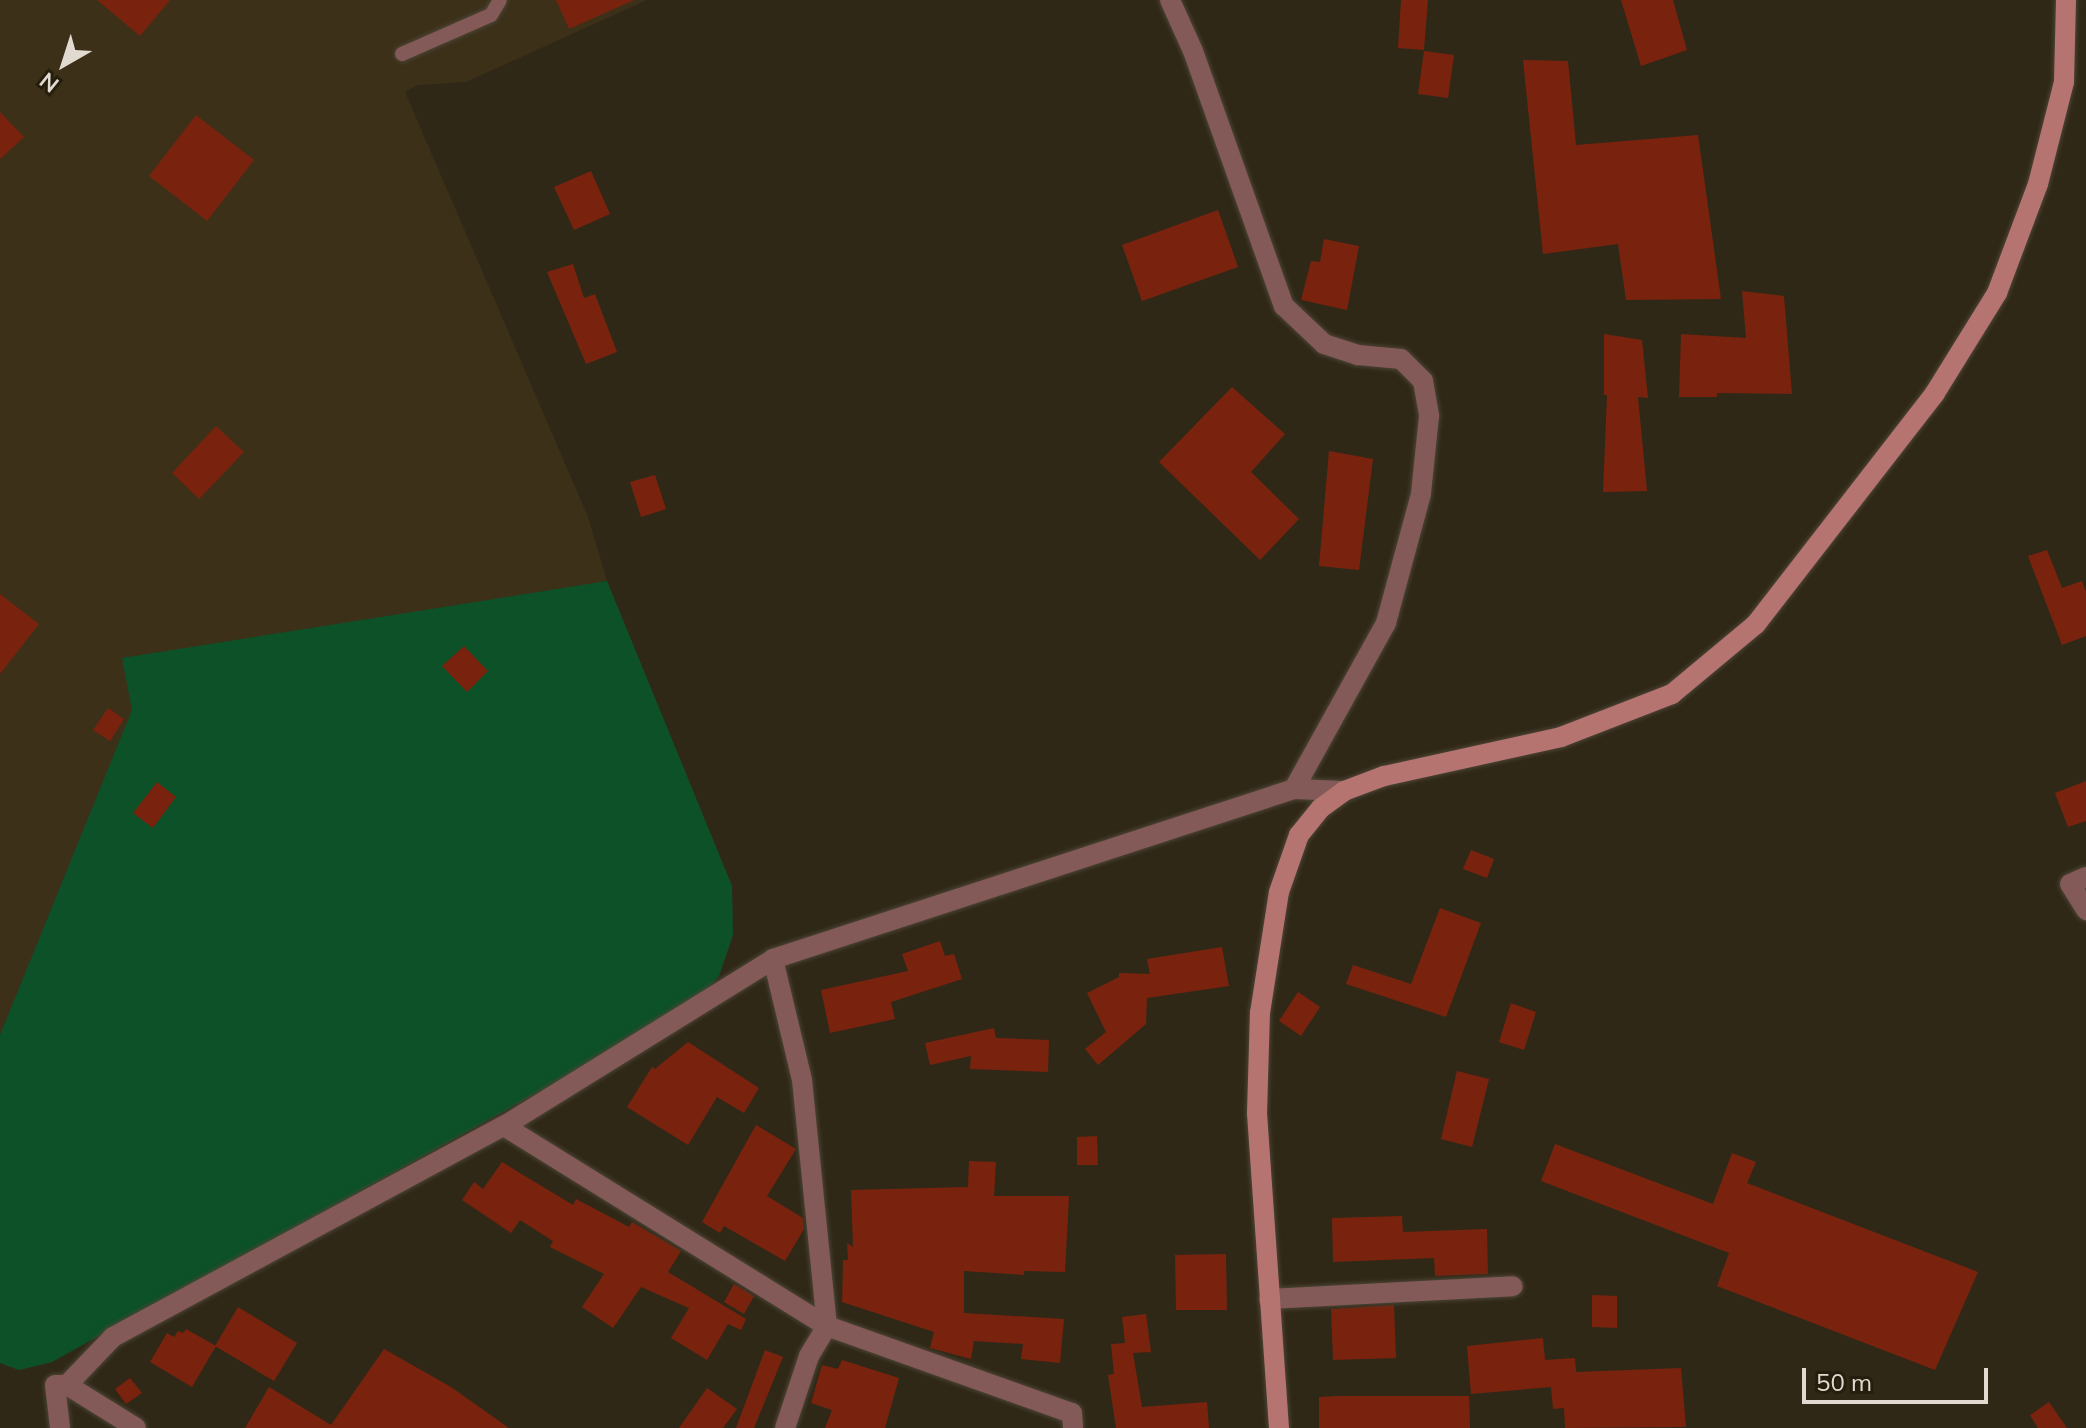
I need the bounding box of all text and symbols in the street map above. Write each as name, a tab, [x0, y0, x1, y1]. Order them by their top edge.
north arrow	[24, 24, 104, 104]
text: N	[34, 67, 64, 99]
scale bar	[1806, 1352, 1992, 1402]
text: 50 m	[1816, 1367, 1872, 1397]

